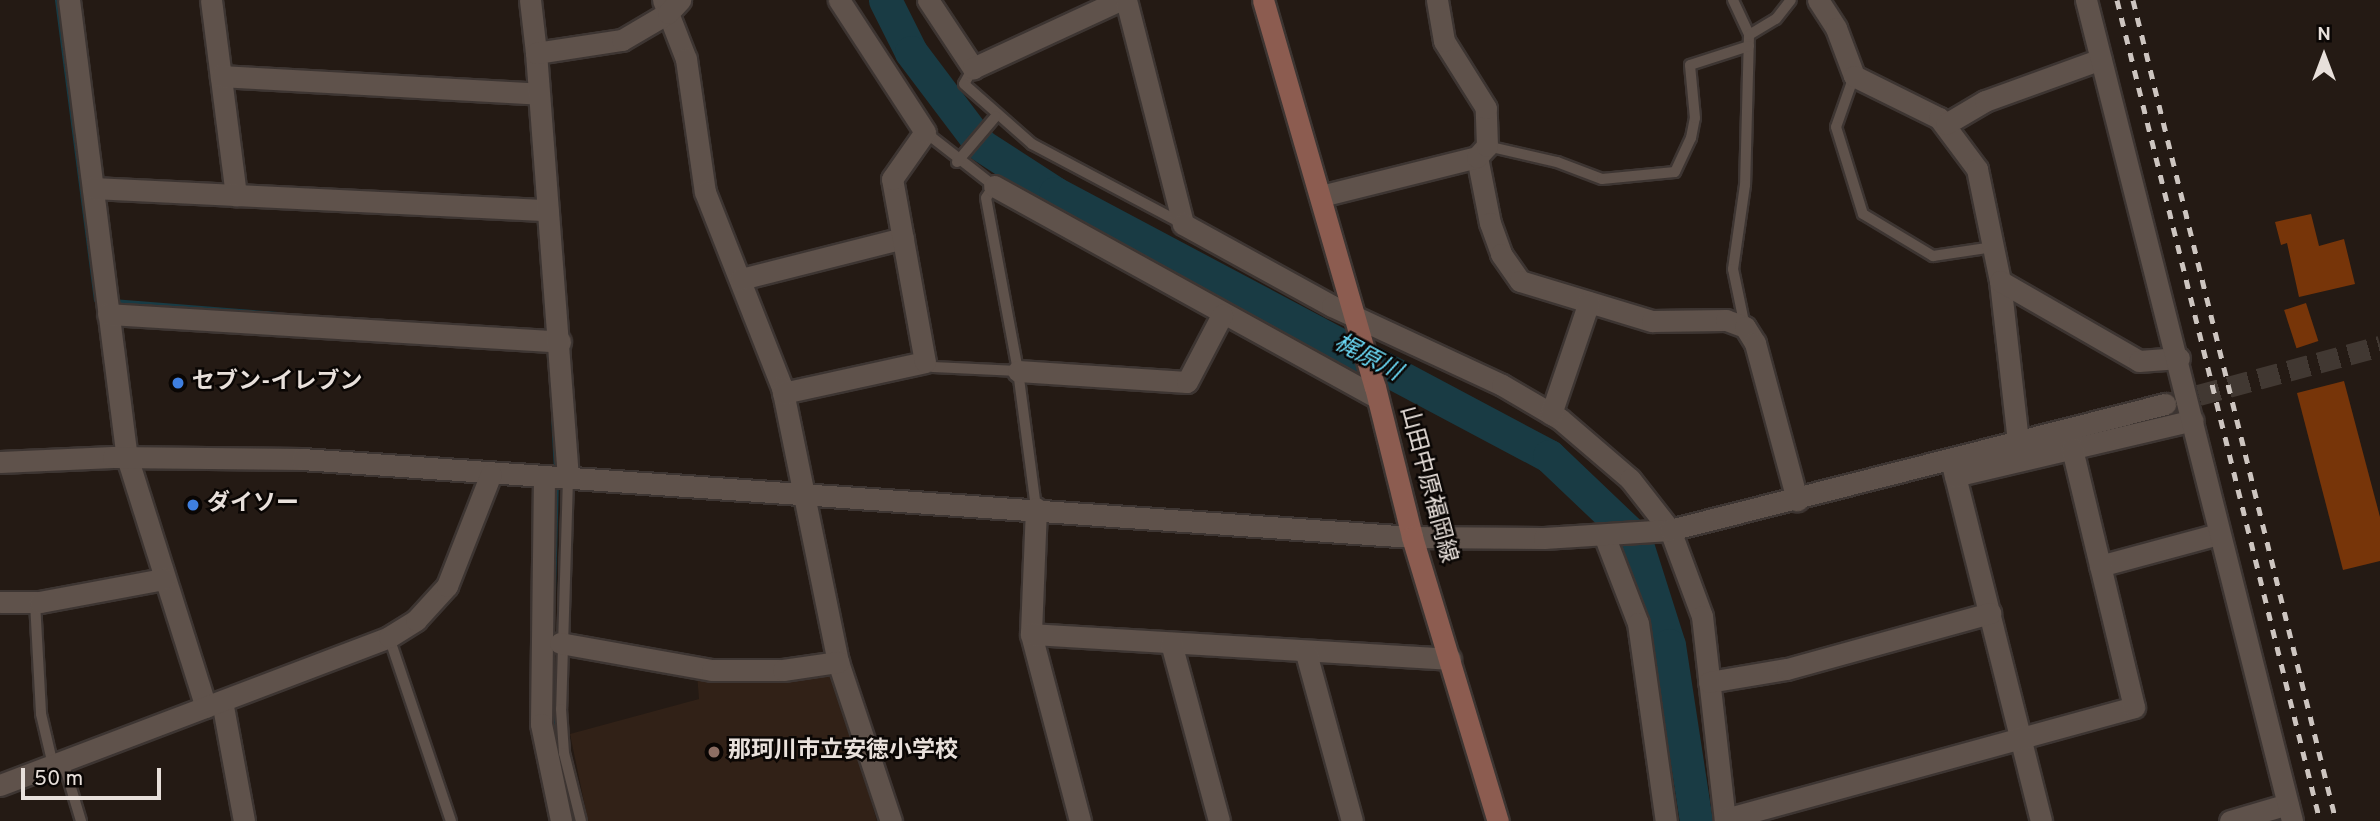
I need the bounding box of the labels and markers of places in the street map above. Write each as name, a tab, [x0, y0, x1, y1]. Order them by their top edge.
place label: セブン-イレブン	[192, 369, 363, 397]
marker: セブン-イレブン	[170, 375, 186, 391]
place label: ダイソー	[207, 491, 299, 519]
marker: ダイソー	[185, 497, 201, 513]
place label: 那珂川市立安徳小学校	[728, 738, 958, 766]
marker: 那珂川市立安徳小学校	[706, 744, 722, 760]

